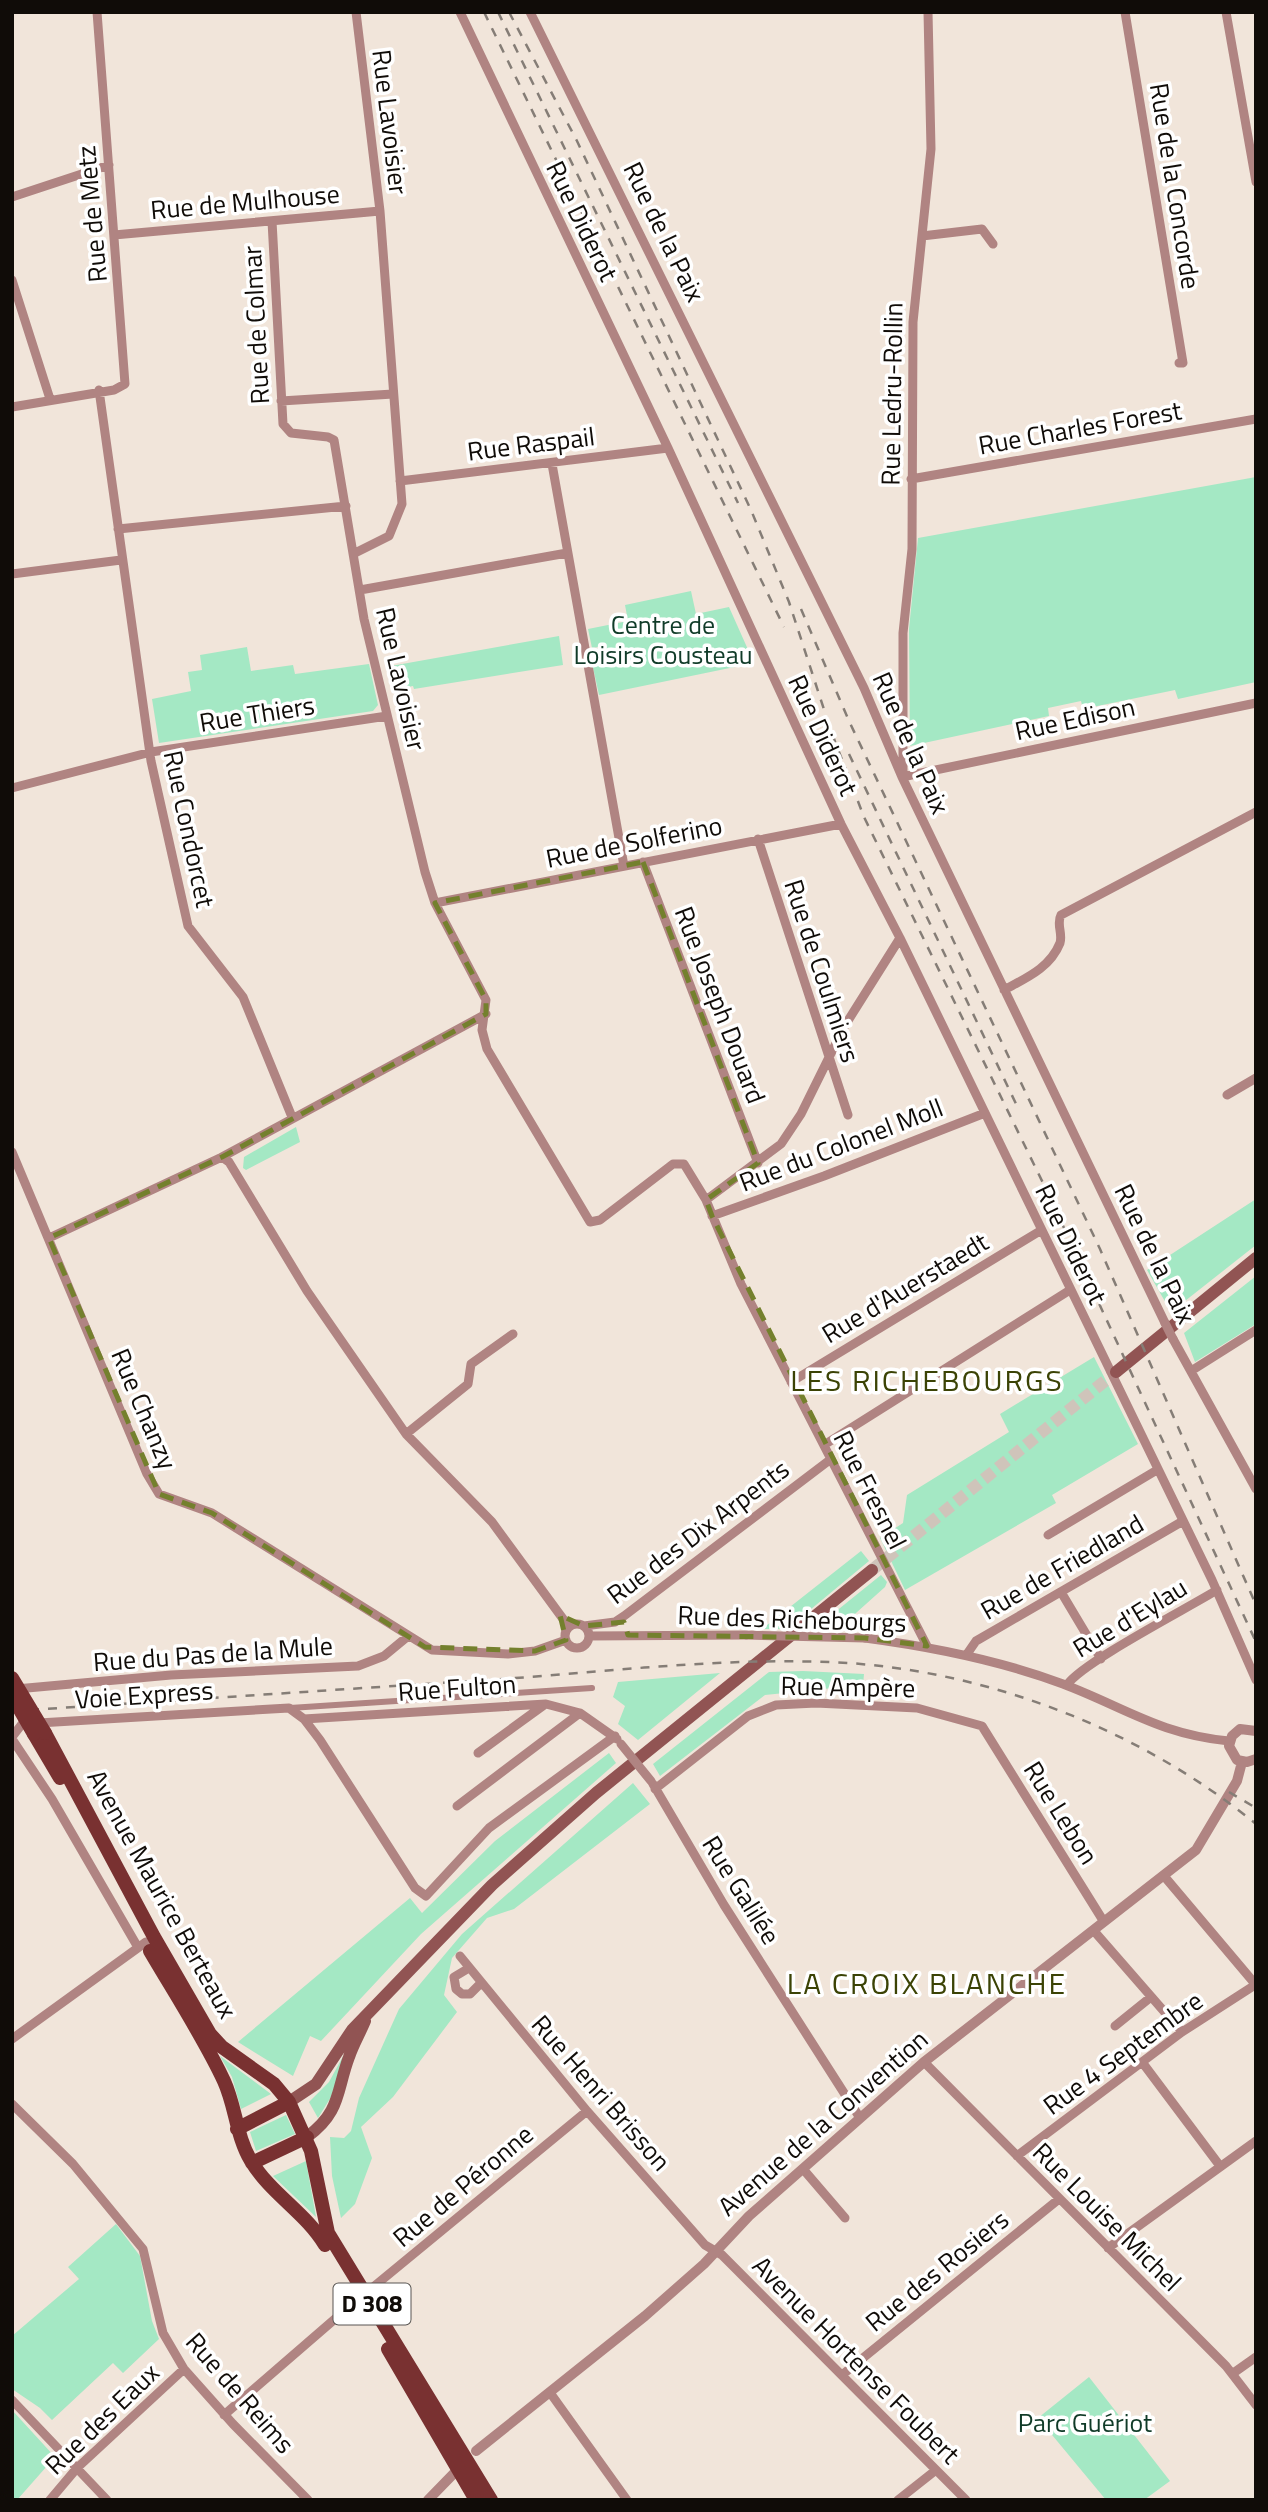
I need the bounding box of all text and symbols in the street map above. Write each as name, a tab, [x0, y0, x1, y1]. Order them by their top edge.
street label: Rue Lavoisier	[362, 47, 419, 197]
street label: Rue de la Concorde	[1140, 80, 1211, 292]
street label: Rue de Metz	[66, 144, 117, 284]
street label: Rue Diderot	[537, 154, 628, 287]
street label: Rue de la Paix	[614, 155, 715, 309]
street label: Rue de Mulhouse	[149, 174, 341, 229]
street label: Rue de Colmar	[232, 245, 279, 405]
street label: Rue Ledru-Rollin	[870, 302, 913, 486]
street label: Rue Charles Forest	[975, 390, 1185, 465]
street label: Rue Raspail	[465, 416, 597, 471]
street label: Rue Lavoisier	[366, 604, 437, 754]
park label: Centre de Loisirs Cousteau	[574, 605, 752, 674]
street label: Rue de la Paix	[863, 666, 960, 820]
street label: Rue Diderot	[778, 668, 868, 802]
street label: Rue Thiers	[197, 685, 317, 742]
street label: Rue Edison	[1011, 687, 1139, 750]
street label: Rue Condorcet	[154, 747, 225, 911]
street label: Rue de Solferino	[542, 805, 725, 878]
street label: Rue de Coulmiers	[775, 874, 870, 1067]
street label: Rue Joseph Douard	[665, 901, 776, 1109]
street label: Rue du Colonel Moll	[733, 1088, 948, 1201]
street label: Rue Diderot	[1026, 1177, 1117, 1310]
street label: Rue de la Paix	[1105, 1177, 1206, 1331]
street label: Rue d'Auerstaedt	[814, 1222, 996, 1353]
street label: Rue Chanzy	[101, 1342, 187, 1475]
district label: LES RICHEBOURGS	[790, 1357, 1064, 1403]
street label: Rue Fresnel	[824, 1424, 917, 1556]
street label: Rue des Dix Arpents	[598, 1450, 797, 1613]
street label: Rue de Friedland	[973, 1504, 1151, 1629]
street label: Rue d'Eylau	[1065, 1568, 1194, 1667]
street label: Rue des Richebourgs	[677, 1595, 907, 1642]
street label: Rue du Pas de la Mule	[92, 1626, 334, 1681]
street label: Rue Fulton	[397, 1664, 517, 1711]
street label: Rue Ampère	[780, 1666, 916, 1707]
street label: Voie Express	[74, 1670, 214, 1719]
street label: Rue Lebon	[1014, 1753, 1109, 1872]
street label: Avenue Maurice Berteaux	[78, 1762, 247, 2026]
street label: Rue Galilée	[693, 1828, 790, 1952]
district label: LA CROIX BLANCHE	[787, 1960, 1067, 2006]
street label: Rue 4 Septembre	[1035, 1981, 1211, 2124]
street label: Rue Henri Brisson	[522, 2006, 680, 2179]
street label: Avenue de la Convention	[709, 2020, 936, 2225]
street label: Rue de Péronne	[384, 2115, 542, 2256]
street label: Rue Louise Michel	[1024, 2133, 1191, 2300]
street label: Rue des Rosiers	[856, 2200, 1017, 2341]
street label: Avenue Hortense Foubert	[744, 2247, 969, 2472]
road number: D 308	[334, 2284, 410, 2325]
street label: Rue de Reims	[177, 2323, 304, 2462]
street label: Rue des Eaux	[35, 2354, 168, 2483]
park label: Parc Guériot	[1018, 2403, 1152, 2442]

